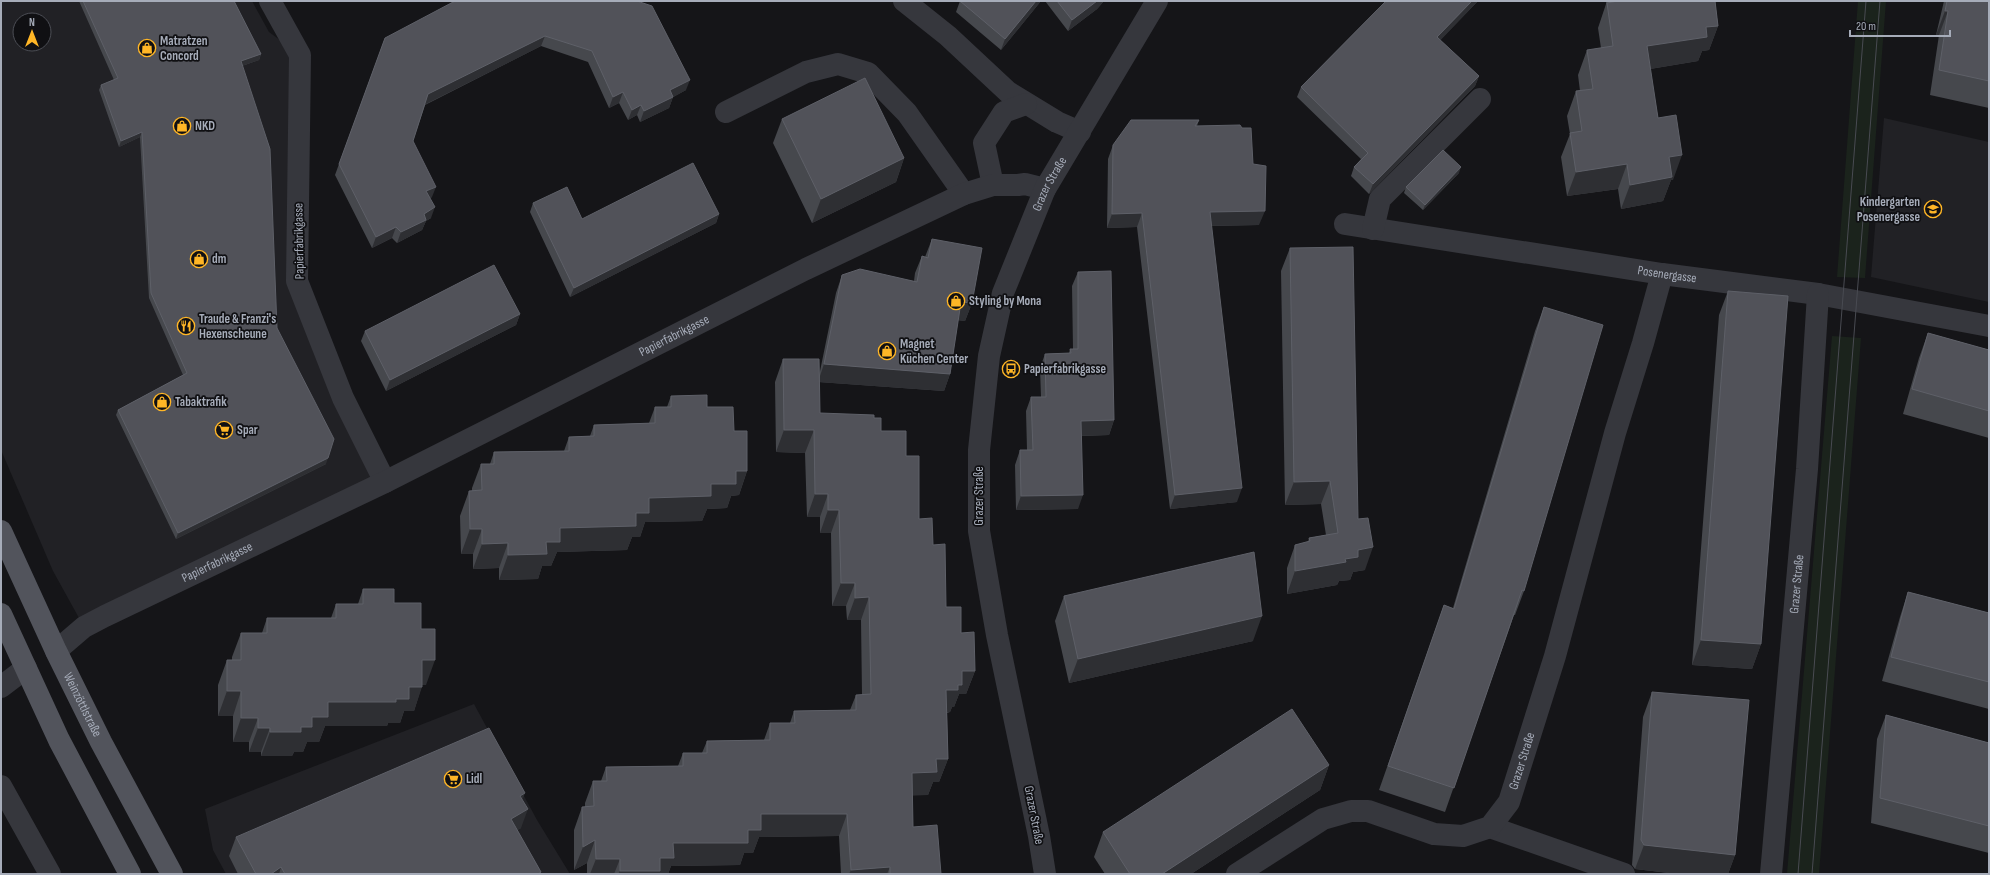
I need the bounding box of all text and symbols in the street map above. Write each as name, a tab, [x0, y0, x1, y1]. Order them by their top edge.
north arrow	[12, 12, 52, 52]
scale bar	[1850, 12, 1950, 38]
text: N	[29, 16, 35, 29]
text: 20 m	[1856, 19, 1876, 34]
place label: Matratzen Concord	[160, 33, 208, 64]
shop icon: Matratzen Concord	[137, 38, 157, 58]
shop icon: NKD	[172, 116, 192, 136]
place label: NKD	[195, 118, 215, 134]
street label: Grazer Straße	[1029, 154, 1070, 214]
place label: Kindergarten Posenergasse	[1857, 194, 1920, 225]
school or university icon: Kindergarten Posenergasse	[1923, 199, 1943, 219]
street label: Papierfabrikgasse	[290, 203, 308, 279]
shop icon: dm	[189, 249, 209, 269]
place label: dm	[212, 251, 227, 267]
street label: Posenergasse	[1636, 262, 1698, 286]
shop icon: Styling by Mona	[946, 291, 966, 311]
place label: Styling by Mona	[969, 293, 1041, 309]
place label: Traude & Franzi's Hexenscheune	[199, 311, 276, 342]
street label: Papierfabrikgasse	[636, 311, 712, 360]
restaurant icon: Traude & Franzi's Hexenscheune	[176, 316, 196, 336]
place label: Magnet Küchen Center	[900, 336, 968, 367]
shop icon: Magnet Küchen Center	[877, 341, 897, 361]
bus stop icon: Papierfabrikgasse	[1001, 359, 1021, 379]
place label: Papierfabrikgasse	[1024, 361, 1106, 377]
shop icon: Tabaktrafik	[152, 392, 172, 412]
place label: Tabaktrafik	[175, 394, 227, 410]
supermarket icon: Spar	[214, 420, 234, 440]
place label: Spar	[237, 422, 258, 438]
street label: Grazer Straße	[971, 466, 987, 526]
street label: Papierfabrikgasse	[179, 539, 255, 586]
street label: Grazer Straße	[1786, 554, 1807, 614]
street label: Weinzöttlstraße	[60, 670, 105, 740]
street label: Grazer Straße	[1505, 730, 1538, 792]
supermarket icon: Lidl	[443, 769, 463, 789]
place label: Lidl	[466, 771, 482, 787]
street label: Grazer Straße	[1020, 784, 1048, 846]

